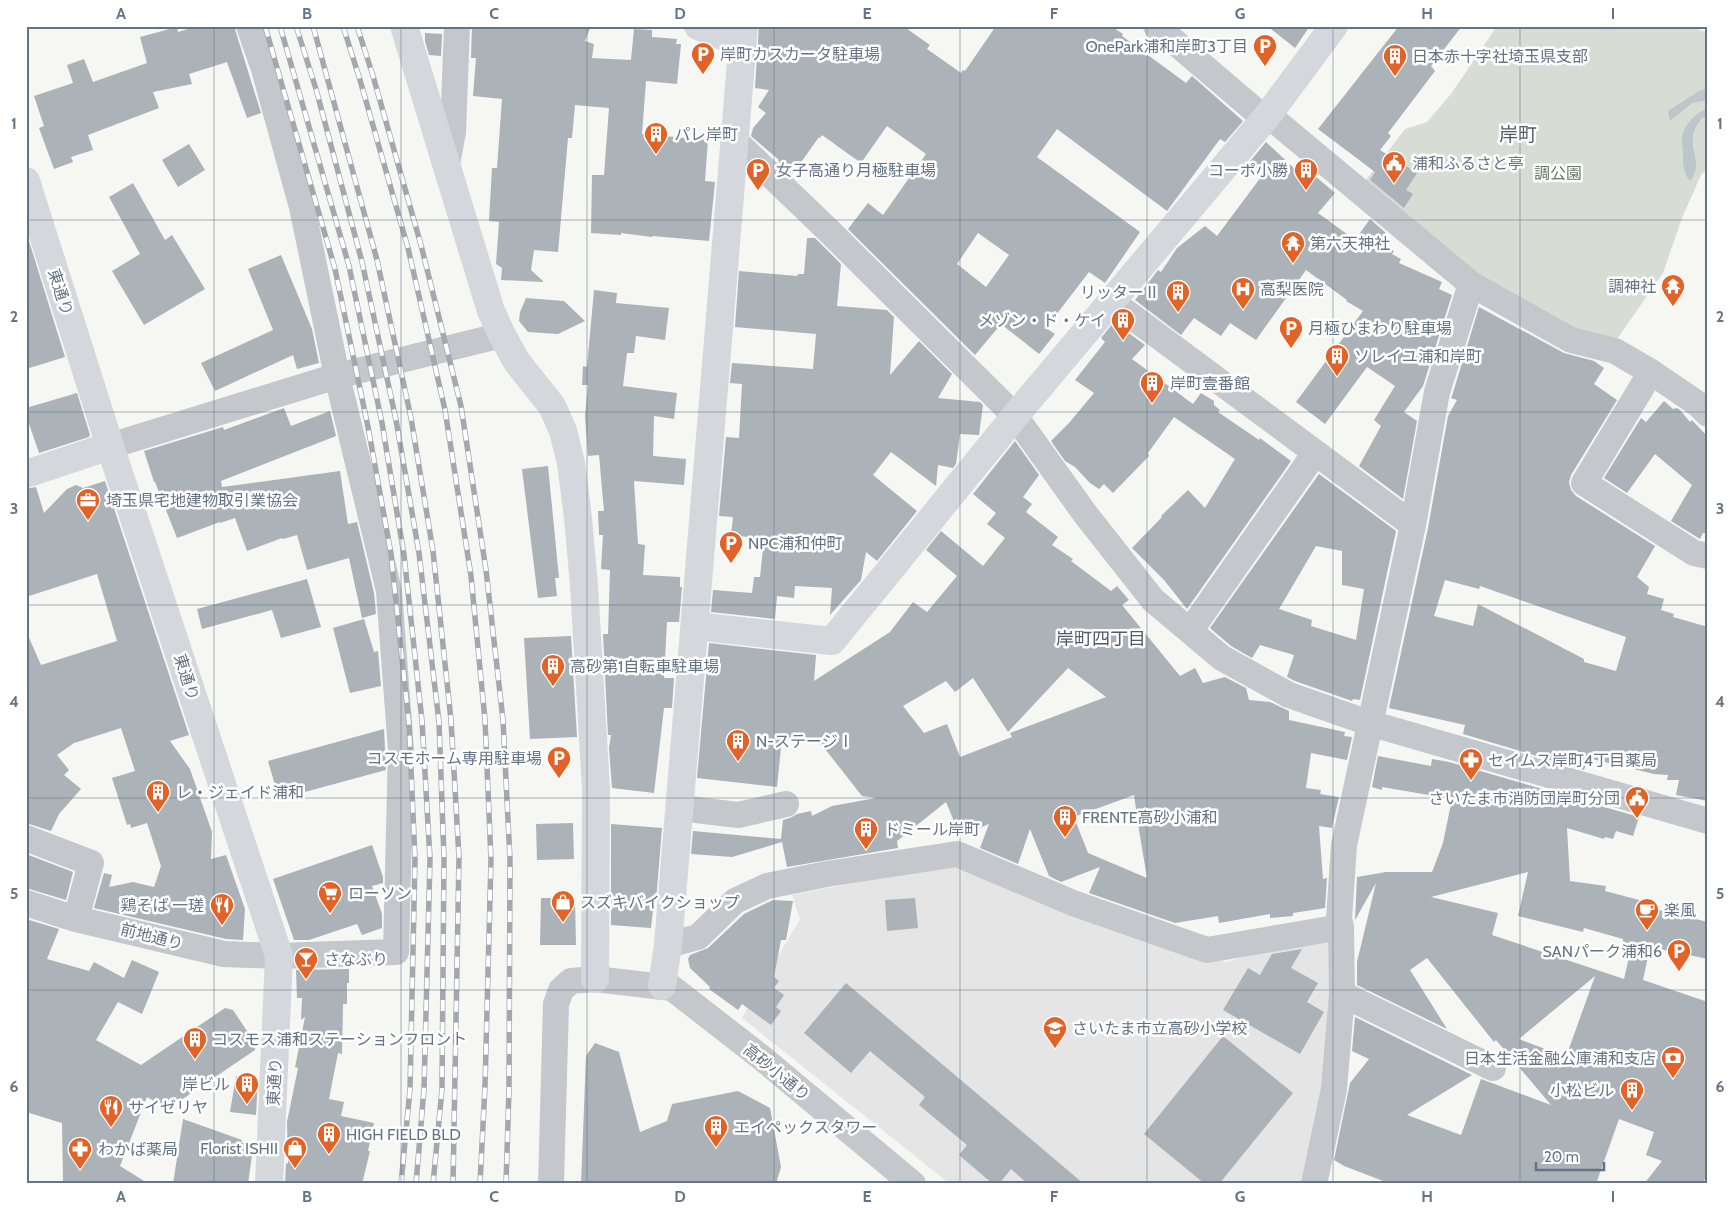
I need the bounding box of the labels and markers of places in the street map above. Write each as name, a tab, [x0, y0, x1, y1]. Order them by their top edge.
parking icon: OnePark浦和岸町3丁目	[1252, 33, 1278, 67]
place label: OnePark浦和岸町3丁目	[1085, 37, 1248, 56]
parking icon: 岸町カスカータ駐車場	[690, 41, 716, 75]
building icon: 日本赤十字社埼玉県支部	[1382, 43, 1408, 77]
place label: 岸町カスカータ駐車場	[720, 45, 880, 64]
place label: 日本赤十字社埼玉県支部	[1412, 47, 1588, 66]
building icon: パレ岸町	[643, 121, 669, 155]
place label: パレ岸町	[674, 125, 738, 144]
public building icon: 浦和ふるさと亭	[1381, 150, 1407, 184]
place label: 浦和ふるさと亭	[1412, 154, 1524, 173]
parking icon: 女子高通り月極駐車場	[745, 157, 771, 191]
building icon: コーポ小勝	[1293, 157, 1319, 191]
place label: 女子高通り月極駐車場	[776, 161, 936, 180]
place label: コーポ小勝	[1208, 161, 1288, 180]
temple icon: 第六天神社	[1280, 230, 1306, 264]
place label: 第六天神社	[1310, 234, 1390, 253]
temple icon: 調神社	[1660, 273, 1686, 307]
hospital icon: 高梨医院	[1230, 276, 1256, 310]
place label: 調神社	[1608, 277, 1656, 296]
building icon: リッターⅡ	[1165, 279, 1191, 313]
place label: 高梨医院	[1260, 280, 1324, 299]
place label: リッターⅡ	[1080, 283, 1160, 302]
building icon: メゾン・ド・ケイ	[1110, 307, 1136, 341]
place label: メゾン・ド・ケイ	[978, 311, 1106, 330]
parking icon: 月極ひまわり駐車場	[1278, 315, 1304, 349]
place label: 月極ひまわり駐車場	[1308, 319, 1452, 338]
building icon: ソレイユ浦和岸町	[1324, 343, 1350, 377]
place label: ソレイユ浦和岸町	[1354, 347, 1482, 366]
building icon: 岸町壹番館	[1139, 370, 1165, 404]
place label: 岸町壹番館	[1170, 374, 1250, 393]
office icon: 埼玉県宅地建物取引業協会	[75, 487, 101, 521]
place label: 埼玉県宅地建物取引業協会	[106, 491, 298, 510]
parking icon: NPC浦和仲町	[718, 530, 744, 564]
place label: NPC浦和仲町	[748, 534, 842, 553]
building icon: 高砂第1自転車駐車場	[540, 653, 566, 687]
place label: 高砂第1自転車駐車場	[570, 657, 719, 676]
building icon: N-ステージⅠ	[725, 728, 751, 762]
place label: N-ステージⅠ	[756, 732, 854, 751]
parking icon: コスモホーム専用駐車場	[546, 745, 572, 779]
pharmacy icon: セイムス岸町4丁目薬局	[1458, 747, 1484, 781]
place label: コスモホーム専用駐車場	[366, 749, 542, 768]
place label: セイムス岸町4丁目薬局	[1488, 751, 1657, 770]
building icon: レ・ジェイド浦和	[145, 779, 171, 813]
place label: レ・ジェイド浦和	[176, 783, 304, 802]
public building icon: さいたま市消防団岸町分団	[1624, 785, 1650, 819]
place label: さいたま市消防団岸町分団	[1428, 789, 1620, 808]
building icon: FRENTE高砂小浦和	[1052, 804, 1078, 838]
place label: FRENTE高砂小浦和	[1082, 808, 1218, 827]
building icon: ドミール岸町	[853, 816, 879, 850]
place label: ドミール岸町	[884, 820, 980, 839]
supermarket icon: ローソン	[317, 880, 343, 914]
place label: ローソン	[348, 884, 412, 903]
shop icon: スズキバイクショップ	[550, 889, 576, 923]
restaurant icon: 鶏そば 一瑳	[209, 892, 235, 926]
place label: スズキバイクショップ	[580, 893, 740, 912]
place label: 鶏そば 一瑳	[120, 896, 204, 915]
cafe icon: 楽風	[1634, 897, 1660, 931]
place label: 楽風	[1664, 901, 1696, 920]
parking icon: SANパーク浦和6	[1666, 938, 1692, 972]
place label: SANパーク浦和6	[1542, 942, 1662, 961]
bar icon: さなぶり	[293, 946, 319, 980]
place label: さなぶり	[324, 950, 388, 969]
school or university icon: さいたま市立高砂小学校	[1042, 1015, 1068, 1049]
place label: さいたま市立高砂小学校	[1072, 1019, 1248, 1038]
building icon: コスモス浦和ステーションフロント	[182, 1026, 208, 1060]
place label: コスモス浦和ステーションフロント	[212, 1030, 467, 1049]
bank icon: 日本生活金融公庫浦和支店	[1660, 1045, 1686, 1079]
place label: 日本生活金融公庫浦和支店	[1464, 1049, 1656, 1068]
building icon: 岸ビル	[234, 1071, 260, 1105]
place label: 岸ビル	[182, 1075, 230, 1094]
building icon: 小松ビル	[1619, 1077, 1645, 1111]
place label: 小松ビル	[1550, 1081, 1614, 1100]
restaurant icon: サイゼリヤ	[98, 1094, 124, 1128]
place label: サイゼリヤ	[128, 1098, 208, 1117]
building icon: エイペックスタワー	[703, 1114, 729, 1148]
place label: エイペックスタワー	[734, 1118, 878, 1137]
building icon: HIGH FIELD BLD	[316, 1121, 342, 1155]
place label: HIGH FIELD BLD	[346, 1125, 461, 1144]
shop icon: Florist ISHII	[282, 1135, 308, 1169]
pharmacy icon: わかば薬局	[67, 1136, 93, 1170]
place label: Florist ISHII	[200, 1139, 278, 1158]
place label: わかば薬局	[98, 1140, 178, 1159]

